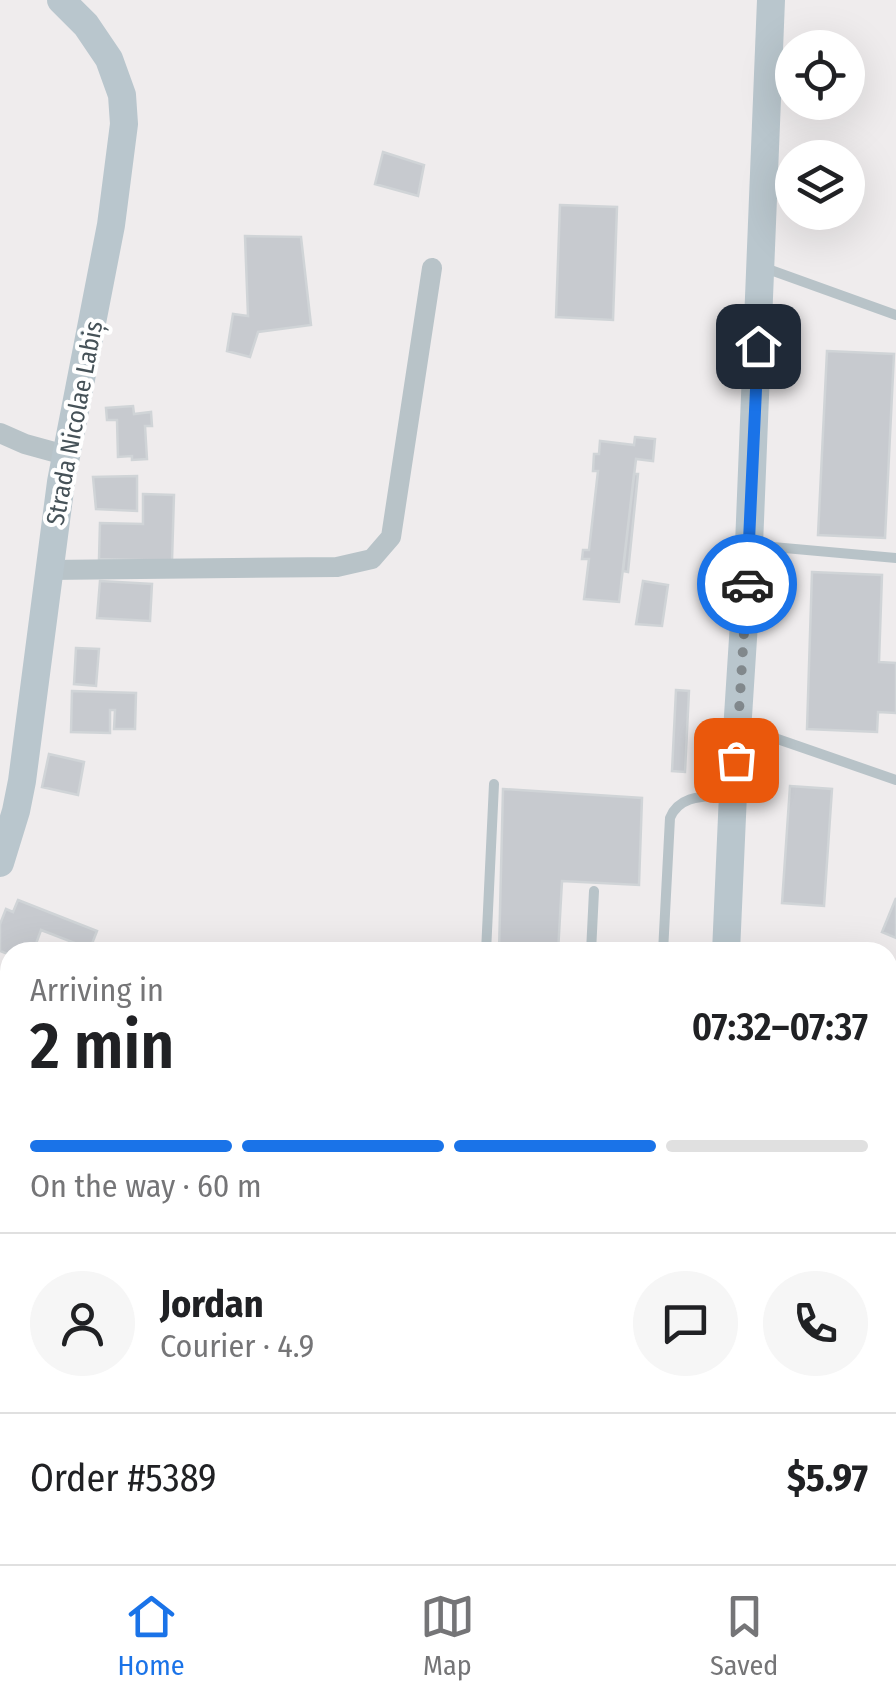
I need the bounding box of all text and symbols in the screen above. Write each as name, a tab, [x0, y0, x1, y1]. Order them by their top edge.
map controls	[775, 30, 865, 230]
button: locate	[775, 30, 865, 120]
button: layers	[775, 140, 865, 230]
pin	[716, 304, 801, 389]
street label: Strada Nicolae Labiș	[40, 318, 110, 528]
icon: home	[731, 319, 786, 374]
courier	[697, 534, 797, 634]
icon: car	[720, 557, 775, 612]
pin	[694, 718, 779, 803]
icon: bag	[709, 733, 764, 788]
text: Arriving in	[30, 971, 164, 1009]
text: 07:32–07:37	[692, 1004, 868, 1050]
text: 2 min	[30, 1007, 174, 1085]
text: On the way · 60 m	[30, 1167, 262, 1205]
button: person	[30, 1271, 135, 1376]
button: chat	[633, 1271, 738, 1376]
button: phone	[763, 1271, 868, 1376]
text: Jordan	[160, 1281, 264, 1327]
text: Courier · 4.9	[160, 1327, 314, 1365]
text: Order #5389	[30, 1455, 217, 1501]
text: $5.97	[787, 1455, 868, 1501]
tab: Home	[118, 1589, 185, 1682]
tab: Map	[420, 1589, 475, 1682]
tab: Saved	[710, 1589, 778, 1682]

